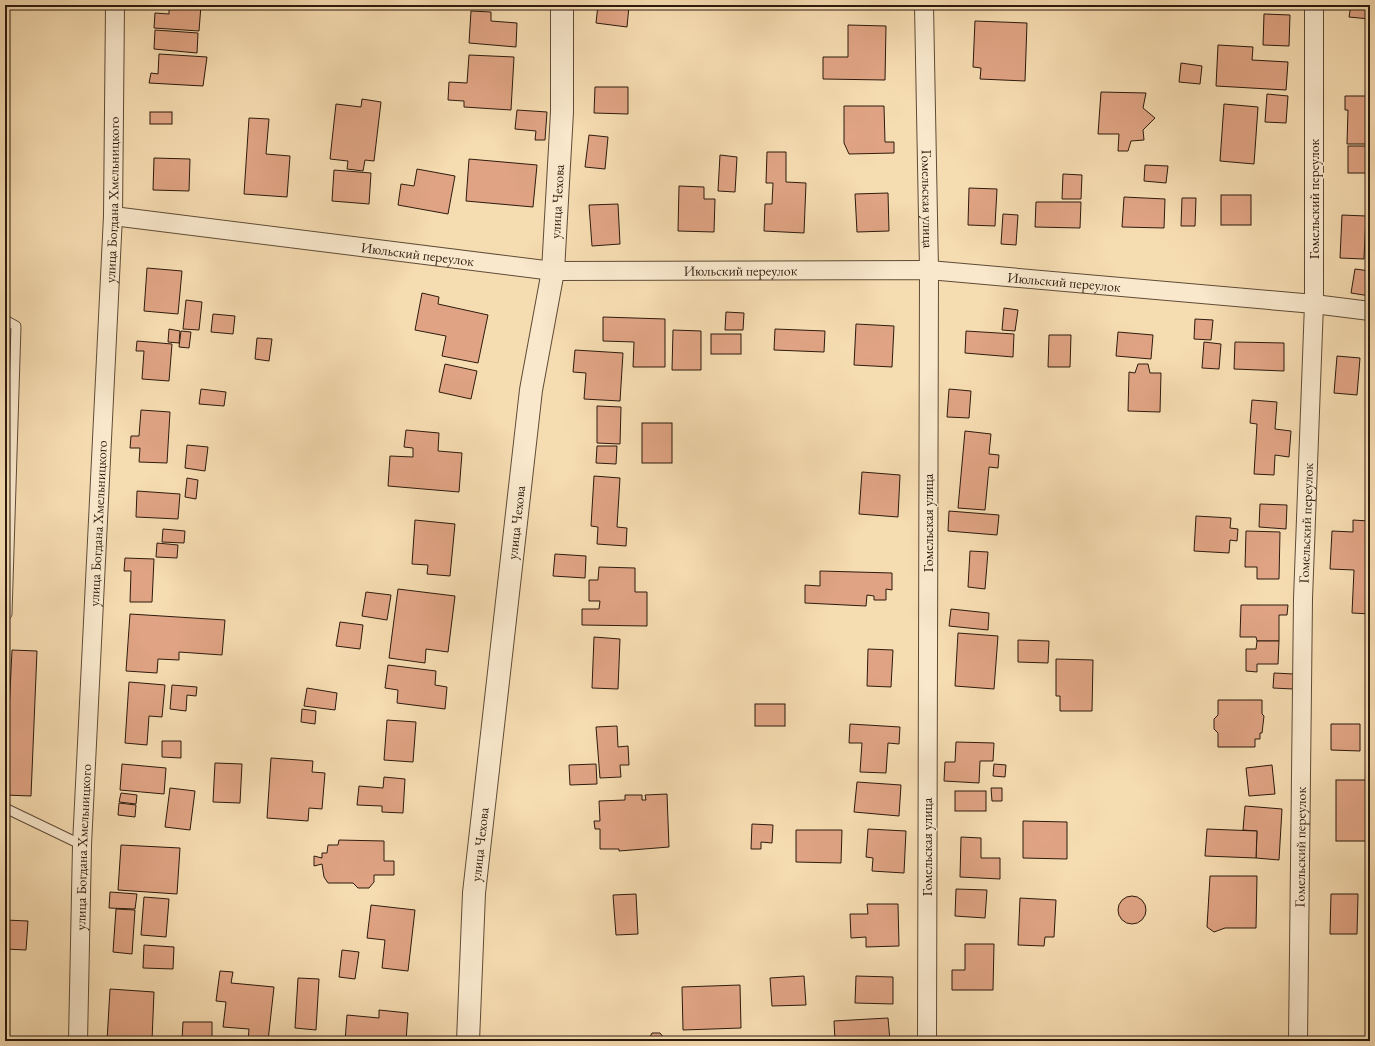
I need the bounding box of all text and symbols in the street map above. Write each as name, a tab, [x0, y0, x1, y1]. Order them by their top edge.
street label: улица Богдана Хмельницкого	[101, 116, 123, 283]
street label: Гомельский переулок	[1305, 138, 1323, 259]
street label: Гомельская улица	[918, 149, 938, 249]
street label: улица Чехова	[546, 163, 568, 239]
street label: Июльский переулок	[360, 238, 475, 270]
street label: Июльский переулок	[684, 261, 798, 280]
street label: Июльский переулок	[1007, 268, 1122, 296]
street label: улица Богдана Хмельницкого	[85, 440, 111, 607]
street label: Гомельский переулок	[1295, 462, 1317, 584]
street label: Гомельская улица	[919, 473, 937, 572]
street label: улица Чехова	[503, 484, 529, 560]
street label: улица Богдана Хмельницкого	[71, 763, 95, 930]
street label: Гомельский переулок	[1291, 786, 1310, 907]
street label: Гомельская улица	[918, 797, 936, 896]
street label: улица Чехова	[466, 806, 493, 882]

